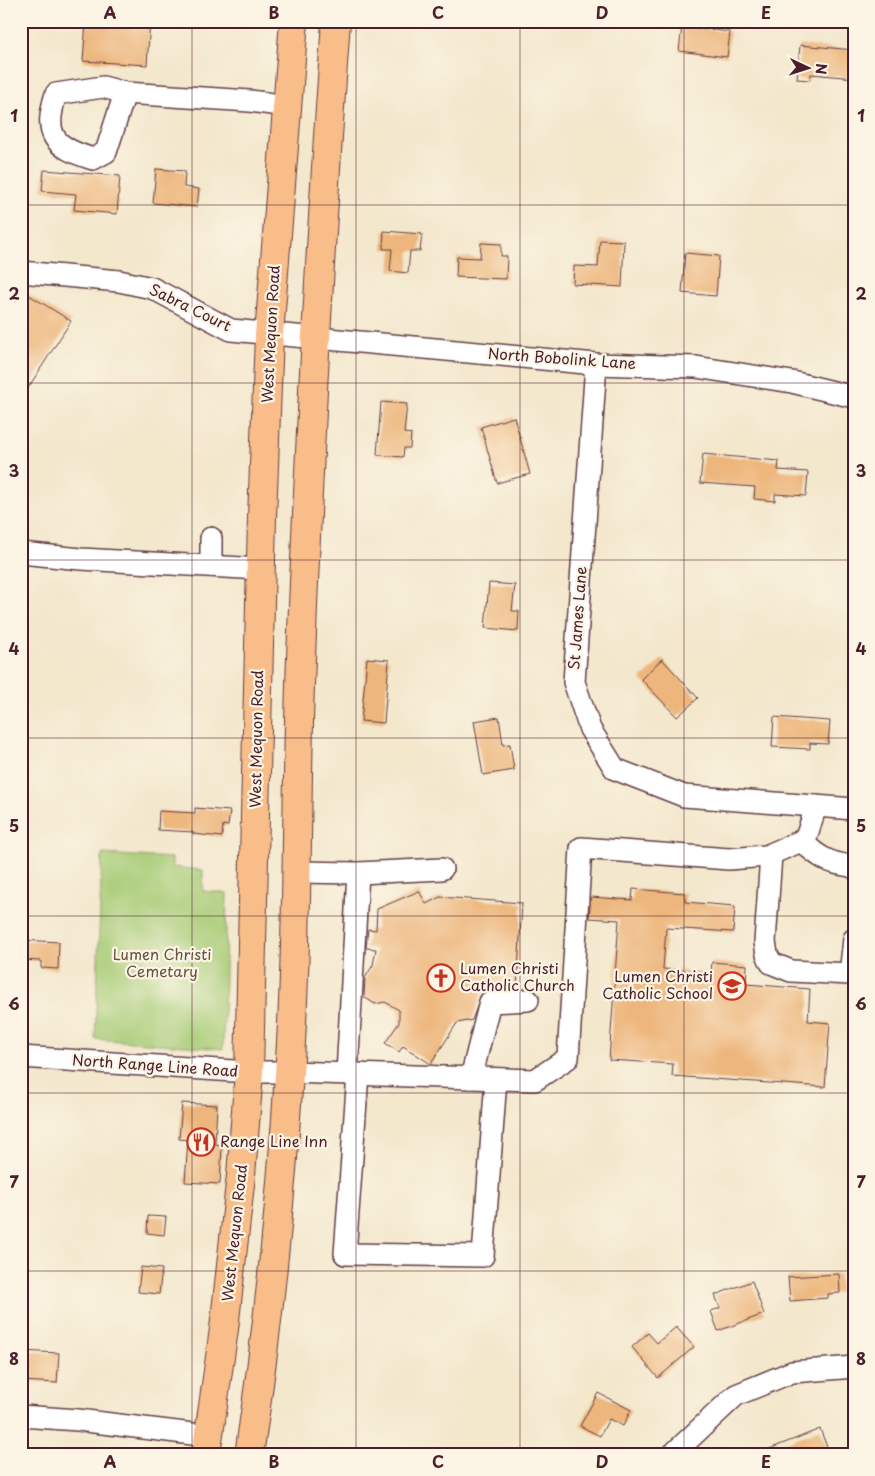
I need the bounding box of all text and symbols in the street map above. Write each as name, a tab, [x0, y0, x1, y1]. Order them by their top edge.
text: A	[104, 0, 117, 24]
text: B	[269, 0, 280, 24]
text: C	[432, 0, 444, 24]
text: D	[596, 0, 608, 24]
text: E	[761, 0, 771, 24]
north arrow	[782, 42, 832, 92]
text: N	[811, 63, 832, 75]
text: 1	[10, 103, 18, 127]
text: 1	[857, 103, 865, 127]
street label: West Mequon Road	[254, 264, 285, 403]
street label: Sabra Court	[146, 277, 236, 336]
text: 2	[8, 281, 20, 305]
text: 2	[855, 281, 867, 305]
street label: North Bobolink Lane	[487, 341, 637, 374]
text: 3	[9, 458, 19, 482]
text: 3	[856, 458, 866, 482]
street label: St James Lane	[561, 565, 592, 671]
text: 4	[9, 636, 20, 660]
text: 4	[856, 636, 867, 660]
street label: West Mequon Road	[243, 670, 268, 808]
text: 5	[9, 813, 19, 837]
text: 5	[856, 813, 866, 837]
park label: Lumen Christi Cemetary	[113, 942, 211, 982]
place label: Lumen Christi Catholic Church	[460, 956, 575, 996]
church icon: Lumen Christi Catholic Church	[426, 963, 456, 993]
place label: Lumen Christi Catholic School	[602, 964, 713, 1004]
school or university icon: Lumen Christi Catholic School	[717, 971, 747, 1001]
text: 6	[8, 991, 20, 1015]
text: 6	[855, 991, 867, 1015]
street label: North Range Line Road	[71, 1047, 239, 1082]
restaurant icon: Range Line Inn	[186, 1127, 216, 1157]
place label: Range Line Inn	[220, 1129, 328, 1152]
street label: West Mequon Road	[215, 1163, 252, 1303]
text: 7	[9, 1169, 19, 1193]
text: 7	[856, 1169, 866, 1193]
text: 8	[9, 1346, 19, 1370]
text: 8	[856, 1346, 866, 1370]
text: A	[104, 1449, 117, 1473]
text: B	[269, 1449, 280, 1473]
text: C	[432, 1449, 444, 1473]
text: D	[596, 1449, 608, 1473]
text: E	[761, 1449, 771, 1473]

